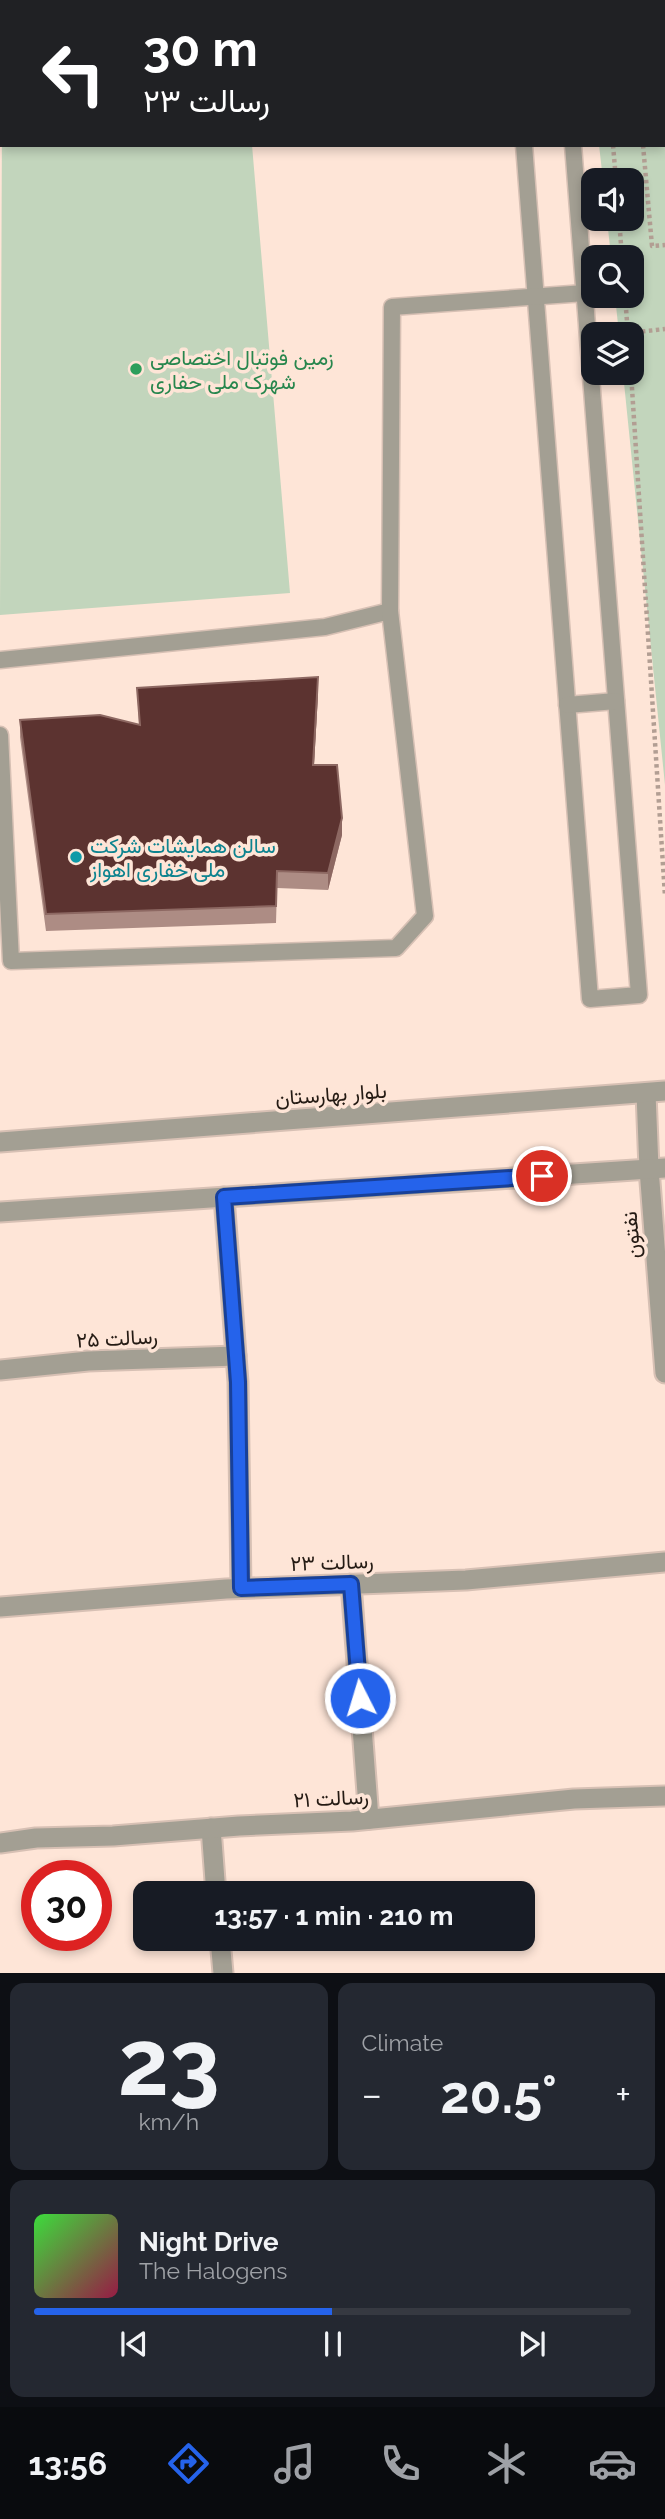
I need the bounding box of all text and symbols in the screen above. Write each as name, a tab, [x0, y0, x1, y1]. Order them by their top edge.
text: 30 m	[143, 20, 258, 77]
icon: left	[28, 28, 119, 119]
text: رسالت ۲۳	[143, 82, 270, 119]
map controls	[581, 168, 644, 385]
button: sound	[581, 168, 644, 231]
button: search	[581, 245, 644, 308]
button: layers	[581, 322, 644, 385]
place label: زمین فوتبال اختصاصی شهرک ملی حفاری	[150, 345, 334, 395]
marker: زمین فوتبال اختصاصی شهرک ملی حفاری	[128, 361, 144, 377]
place label: سالن همایشات شرکت ملی خفاری اهواز	[89, 833, 276, 883]
marker: سالن همایشات شرکت ملی خفاری اهواز	[68, 849, 84, 865]
street label: بلوار بهارستان	[274, 1078, 388, 1111]
pin	[512, 1146, 572, 1206]
icon: arrive	[523, 1157, 561, 1195]
street label: نفتون	[616, 1210, 647, 1260]
street label: رسالت ۲۵	[75, 1323, 159, 1354]
street label: رسالت ۲۳	[290, 1548, 374, 1577]
position arrow	[323, 1661, 397, 1735]
street label: رسالت ۲۱	[293, 1784, 369, 1813]
speed limit sign: 30	[21, 1860, 112, 1951]
text: 13:57 · 1 min · 210 m	[215, 1901, 453, 1931]
text: 23	[118, 2009, 220, 2116]
text: Climate	[362, 2029, 443, 2056]
text: 20.5°	[440, 2064, 557, 2125]
text: −	[362, 2072, 382, 2117]
text: +	[615, 2072, 631, 2117]
text: km/h	[138, 2108, 199, 2135]
text: Night Drive	[139, 2227, 278, 2257]
text: The Halogens	[139, 2257, 287, 2284]
icon: previous	[115, 2325, 153, 2363]
icon: pause	[314, 2325, 352, 2363]
icon: next	[513, 2325, 551, 2363]
icon: directions	[164, 2439, 213, 2488]
icon: music	[270, 2439, 319, 2488]
icon: phone	[376, 2439, 425, 2488]
icon: climate	[482, 2439, 531, 2488]
icon: car	[588, 2439, 637, 2488]
text: 13:56	[28, 2445, 107, 2482]

